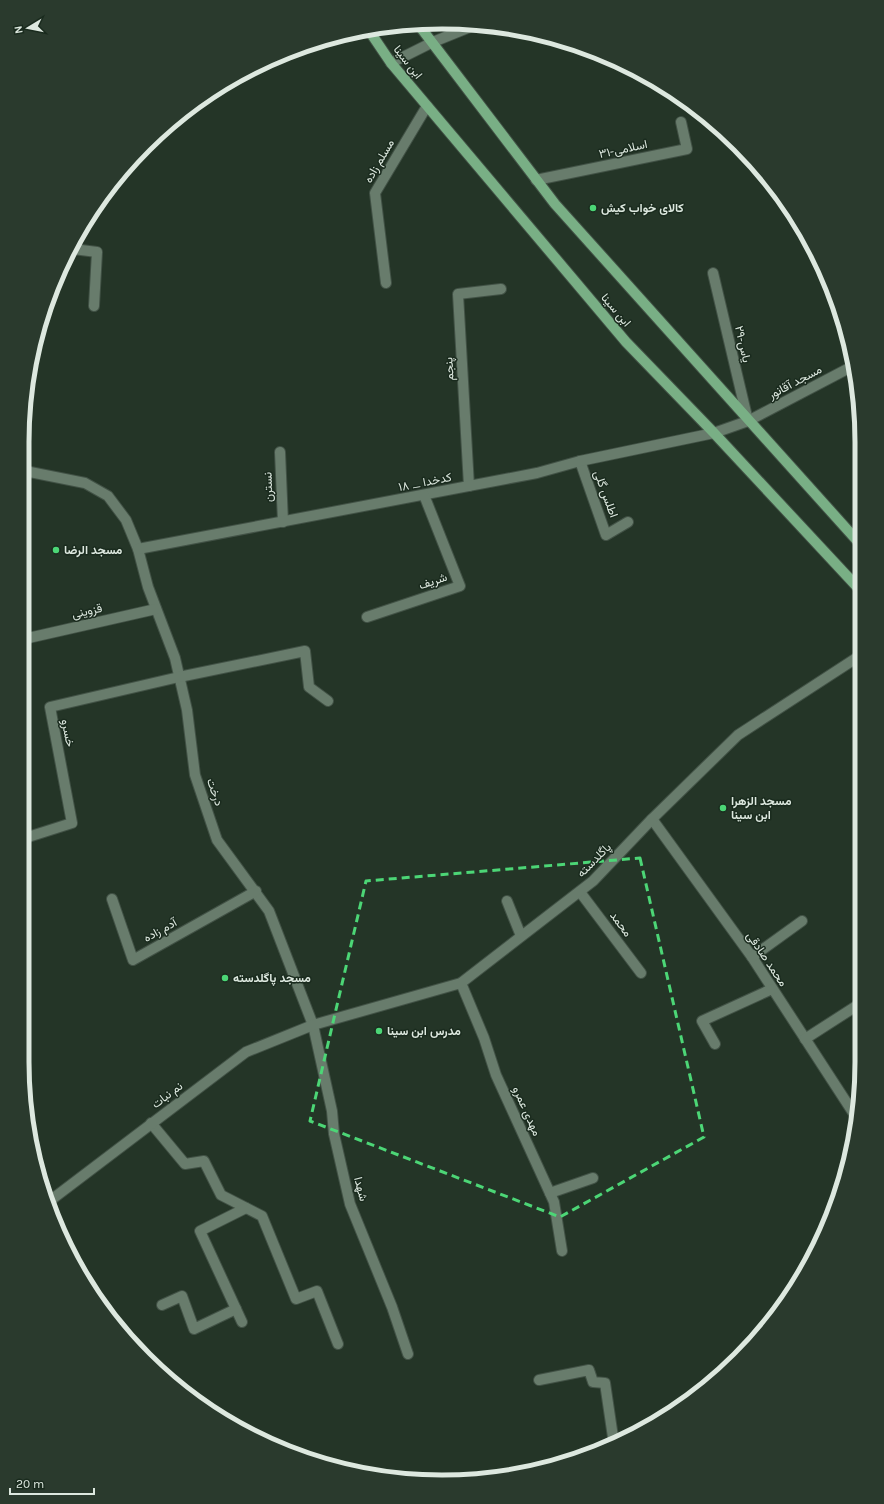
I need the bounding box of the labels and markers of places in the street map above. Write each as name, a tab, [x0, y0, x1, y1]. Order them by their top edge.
place label: کالای خواب کیش	[601, 201, 684, 216]
marker: کالای خواب کیش	[588, 203, 598, 213]
place label: مسجد الرضا	[64, 543, 123, 558]
marker: مسجد الرضا	[51, 545, 61, 555]
place label: مسجد الزهرا ابن سینا	[731, 794, 792, 822]
marker: مسجد الزهرا ابن سینا	[718, 803, 728, 813]
place label: مسجد پاگلدسته	[233, 971, 311, 986]
marker: مسجد پاگلدسته	[220, 973, 230, 983]
place label: مدرس ابن سینا	[387, 1024, 461, 1039]
marker: مدرس ابن سینا	[374, 1026, 384, 1036]

